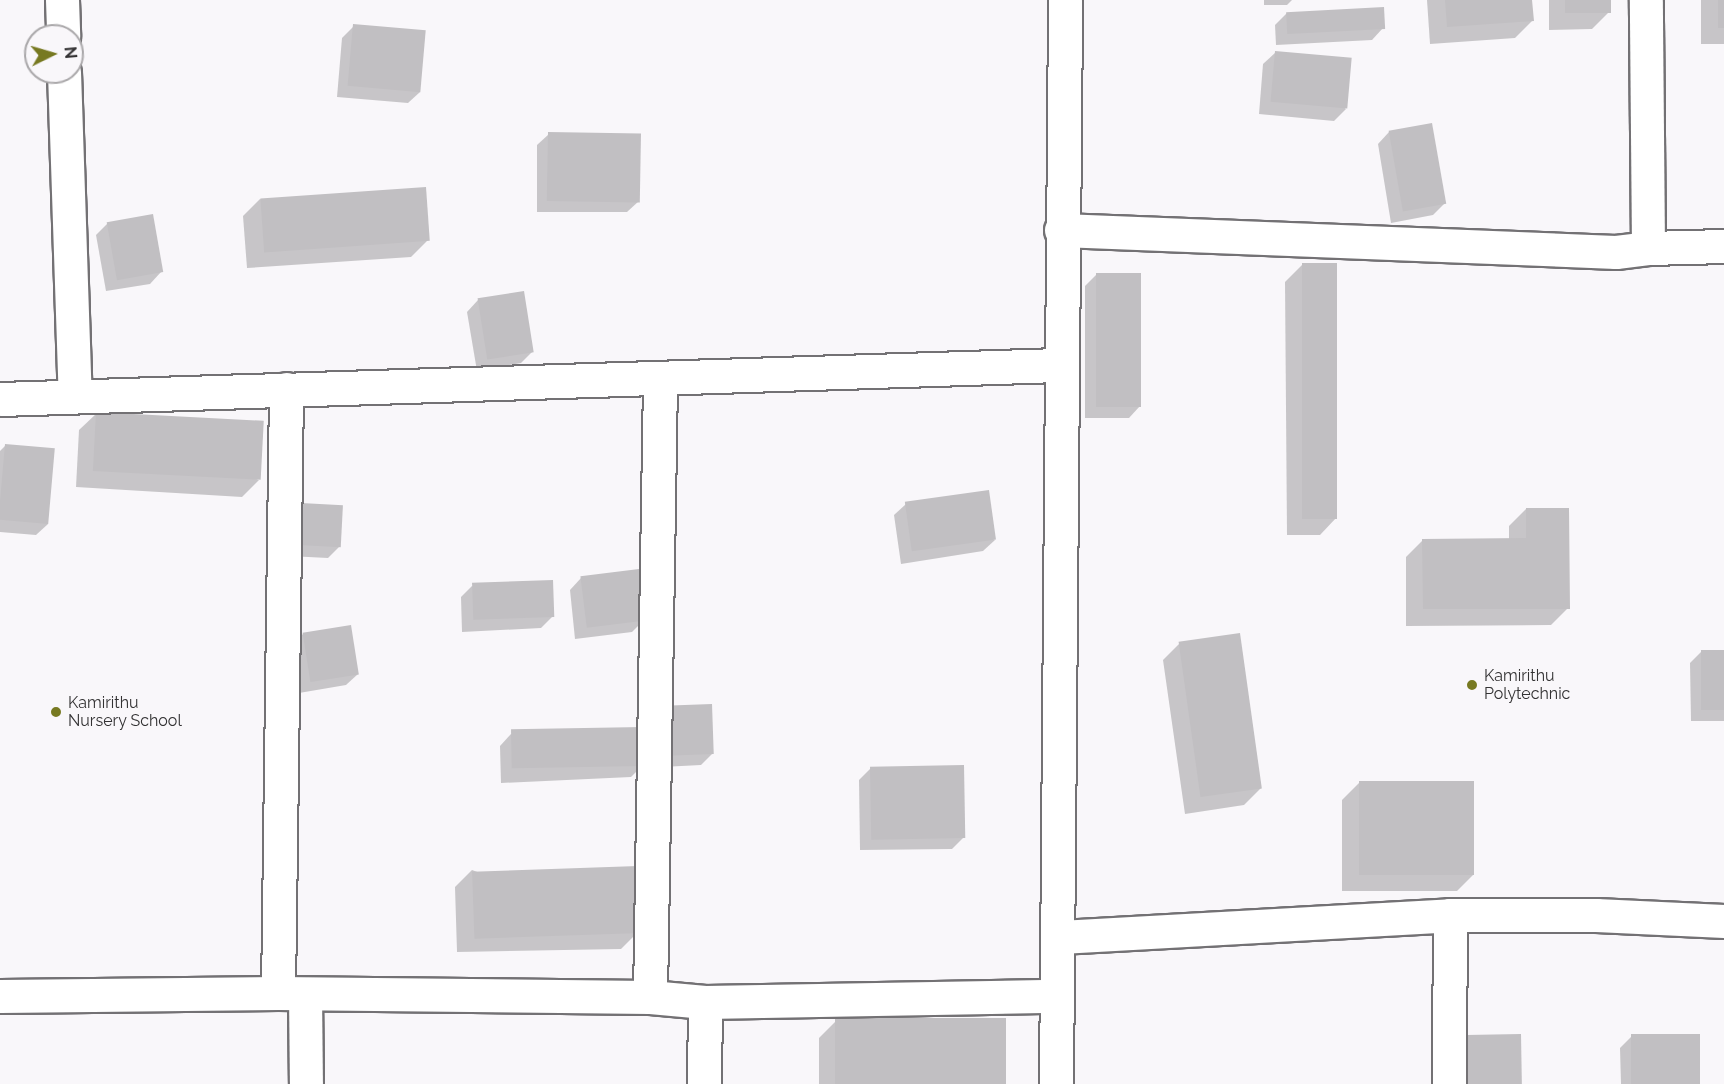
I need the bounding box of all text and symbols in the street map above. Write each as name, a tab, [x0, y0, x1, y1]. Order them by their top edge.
north arrow	[24, 24, 84, 84]
text: N	[60, 46, 80, 59]
place label: Kamirithu Polytechnic	[1484, 666, 1570, 704]
marker: Kamirithu Polytechnic	[1465, 678, 1479, 692]
place label: Kamirithu Nursery School	[68, 693, 182, 731]
marker: Kamirithu Nursery School	[49, 705, 63, 719]

